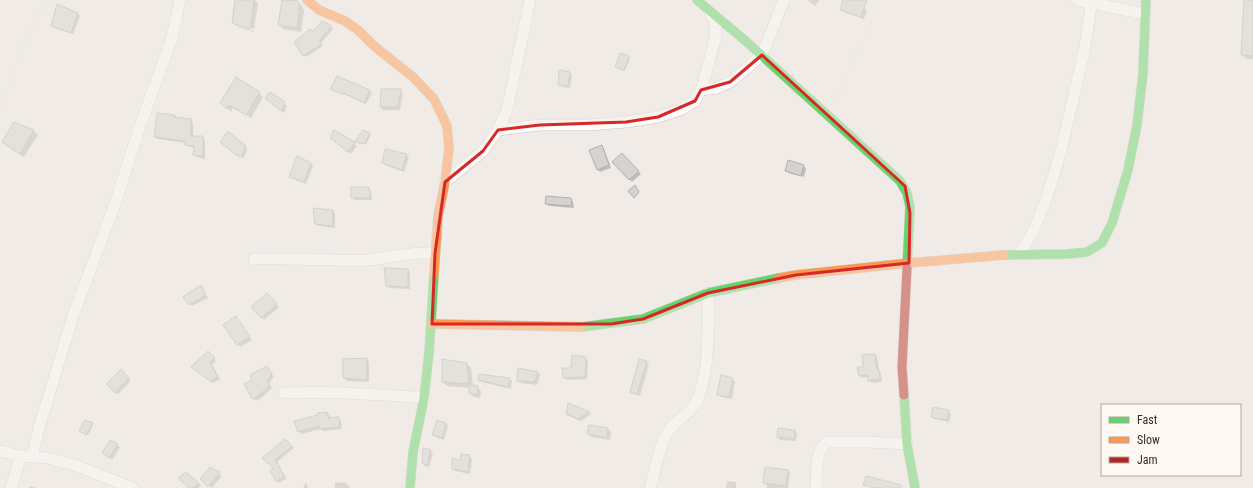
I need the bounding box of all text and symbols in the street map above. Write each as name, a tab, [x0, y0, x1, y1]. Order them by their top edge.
legend	[1101, 404, 1241, 476]
text: Fast	[1137, 413, 1158, 427]
text: Slow	[1137, 433, 1160, 447]
text: Jam	[1137, 453, 1158, 467]

